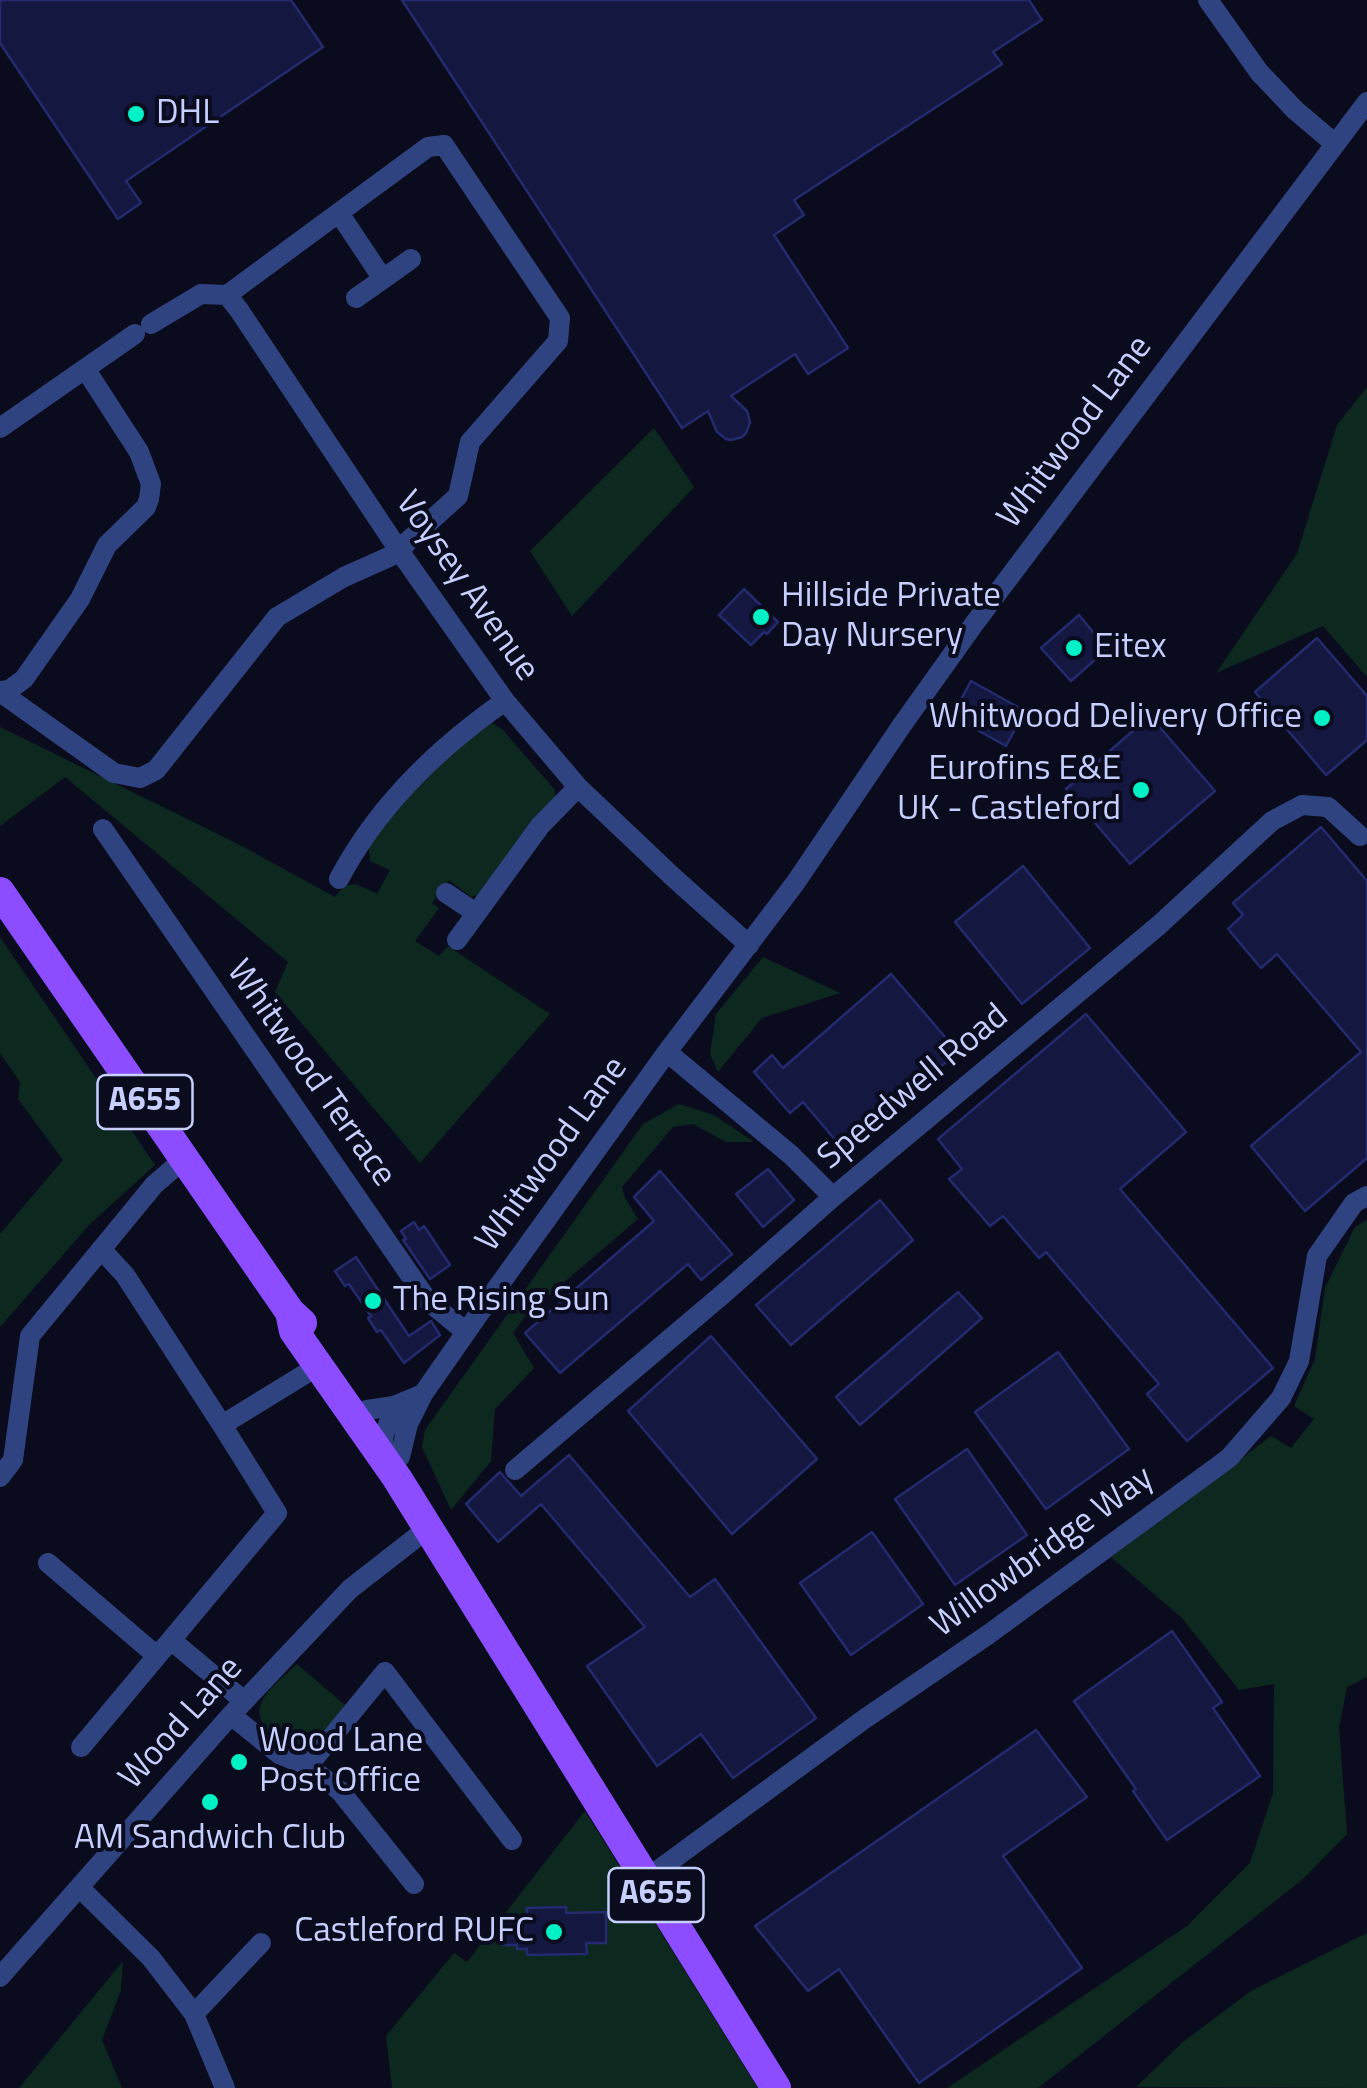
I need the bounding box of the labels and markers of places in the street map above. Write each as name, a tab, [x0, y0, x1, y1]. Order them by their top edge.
place label: DHL	[156, 93, 219, 135]
marker: DHL	[125, 103, 147, 125]
place label: Hillside Private Day Nursery	[781, 576, 1001, 658]
marker: Hillside Private Day Nursery	[750, 606, 772, 628]
place label: Eitex	[1094, 627, 1167, 669]
marker: Eitex	[1063, 637, 1085, 659]
place label: Whitwood Delivery Office	[929, 697, 1302, 739]
marker: Whitwood Delivery Office	[1311, 707, 1333, 729]
place label: Eurofins E&E UK - Castleford	[897, 749, 1121, 831]
marker: Eurofins E&E UK - Castleford	[1130, 779, 1152, 801]
place label: The Rising Sun	[393, 1280, 610, 1322]
marker: The Rising Sun	[362, 1290, 384, 1312]
place label: Wood Lane Post Office	[259, 1721, 423, 1803]
marker: Wood Lane Post Office	[228, 1751, 250, 1773]
marker: AM Sandwich Club	[199, 1791, 221, 1813]
place label: AM Sandwich Club	[74, 1818, 346, 1860]
place label: Castleford RUFC	[294, 1911, 534, 1953]
marker: Castleford RUFC	[543, 1921, 565, 1943]

